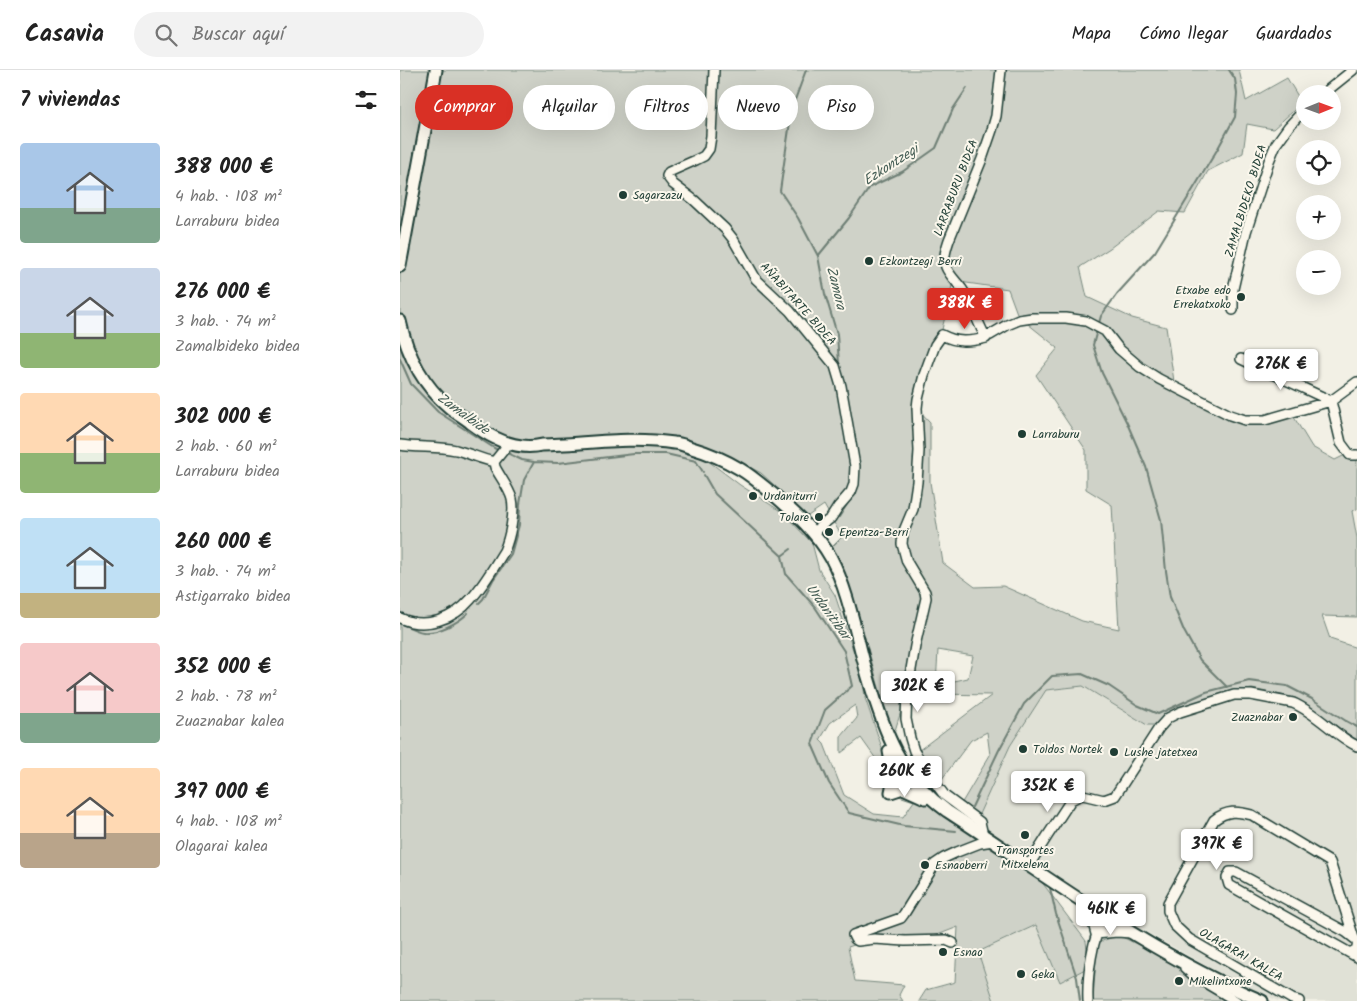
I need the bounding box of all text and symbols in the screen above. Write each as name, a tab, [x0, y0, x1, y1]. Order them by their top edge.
search box	[134, 12, 484, 57]
text: Casavia	[25, 15, 104, 54]
text: Buscar aquí	[192, 20, 284, 50]
text: Mapa	[1072, 20, 1111, 49]
text: Cómo llegar	[1139, 20, 1228, 49]
text: Guardados	[1256, 20, 1332, 49]
icon: search	[152, 21, 180, 49]
text: 7 viviendas	[20, 84, 120, 117]
chip: Comprar	[415, 85, 513, 130]
chip: Alquilar	[523, 85, 615, 130]
chip: Filtros	[625, 85, 708, 130]
chip: Nuevo	[718, 85, 798, 130]
chip: Piso	[808, 85, 874, 130]
north arrow	[1296, 85, 1341, 130]
map controls	[1296, 85, 1341, 295]
icon: filters	[352, 86, 380, 114]
water label: Ezkontzegi	[859, 137, 925, 191]
street label: LARRABURU BIDEA	[929, 137, 983, 239]
button: locate	[1296, 140, 1341, 185]
street label: ZAMALBIDEKO BIDEA	[1220, 142, 1272, 260]
text: 388 000 €	[175, 151, 273, 184]
icon: home	[60, 163, 120, 223]
text: 4 hab. · 108 m²	[175, 184, 282, 209]
place label: Sagarzazu	[633, 186, 682, 205]
marker: Sagarzazu	[617, 189, 629, 201]
button: +	[1296, 195, 1341, 240]
text: Larraburu bidea	[175, 209, 280, 234]
button: −	[1296, 250, 1341, 295]
place label: Ezkontzegi Berri	[879, 252, 962, 271]
marker: Ezkontzegi Berri	[863, 255, 875, 267]
street label: AÑABITARTE BIDEA	[755, 258, 841, 350]
water label: Zamora	[820, 264, 852, 313]
text: 276 000 €	[175, 276, 270, 309]
place label: Etxabe edo Errekatxoko	[1173, 281, 1231, 314]
icon: home	[60, 288, 120, 348]
pin: 388K €	[924, 288, 1006, 330]
text: 388K €	[938, 291, 992, 316]
marker: Etxabe edo Errekatxoko	[1235, 291, 1247, 303]
text: 3 hab. · 74 m²	[175, 309, 276, 334]
text: Zamalbideko bidea	[175, 334, 300, 359]
pin: 276K €	[1240, 348, 1322, 391]
text: 276K €	[1255, 352, 1307, 377]
water label: Zamalbide	[432, 387, 495, 442]
text: 302 000 €	[175, 401, 271, 434]
icon: home	[60, 413, 120, 473]
place label: Larraburu	[1032, 425, 1080, 444]
marker: Larraburu	[1016, 428, 1028, 440]
text: 2 hab. · 60 m²	[175, 434, 277, 459]
text: Larraburu bidea	[175, 459, 280, 484]
place label: Urdaniturri	[763, 487, 817, 506]
marker: Urdaniturri	[747, 490, 759, 502]
place label: Tolare	[779, 508, 810, 527]
marker: Tolare	[813, 511, 825, 523]
place label: Epentza-Berri	[839, 523, 910, 542]
text: 260 000 €	[175, 526, 271, 559]
marker: Epentza-Berri	[823, 526, 835, 538]
icon: home	[60, 538, 120, 598]
text: 3 hab. · 74 m²	[175, 559, 276, 584]
water label: Urdanitibar	[800, 579, 858, 647]
text: Astigarrako bidea	[175, 584, 291, 609]
text: 352 000 €	[175, 651, 271, 684]
icon: home	[60, 663, 120, 723]
pin: 302K €	[877, 670, 959, 713]
text: 302K €	[892, 674, 944, 699]
text: 2 hab. · 78 m²	[175, 684, 277, 709]
place label: Zuaznabar	[1231, 708, 1284, 727]
text: Zuaznabar kalea	[175, 709, 284, 734]
marker: Zuaznabar	[1287, 711, 1299, 723]
place label: Toldos Nortek	[1033, 740, 1103, 759]
marker: Toldos Nortek	[1017, 743, 1029, 755]
place label: Lushe jatetxea	[1124, 743, 1198, 762]
marker: Lushe jatetxea	[1108, 746, 1120, 758]
pin: 260K €	[864, 756, 946, 798]
text: 260K €	[879, 759, 931, 784]
pin: 352K €	[1007, 770, 1089, 813]
text: 352K €	[1022, 774, 1074, 799]
text: 397 000 €	[175, 776, 269, 809]
icon: home	[60, 788, 120, 848]
text: 4 hab. · 108 m²	[175, 809, 282, 834]
pin: 397K €	[1176, 828, 1258, 871]
marker: Transportes Mitxelena	[1019, 829, 1031, 841]
text: 397K €	[1192, 832, 1242, 857]
text: Olagarai kalea	[175, 834, 268, 859]
place label: Transportes Mitxelena	[996, 841, 1054, 874]
place label: Esnaoberri	[935, 856, 988, 875]
marker: Esnaoberri	[919, 859, 931, 871]
pin: 461K €	[1070, 894, 1152, 936]
text: 461K €	[1087, 897, 1135, 922]
street label: OLAGARAI KALEA	[1196, 923, 1286, 987]
place label: Esnao	[953, 943, 983, 962]
marker: Esnao	[937, 946, 949, 958]
place label: Geka	[1031, 965, 1055, 984]
marker: Geka	[1015, 968, 1027, 980]
place label: Mikelintxone	[1189, 972, 1252, 991]
marker: Mikelintxone	[1173, 975, 1185, 987]

